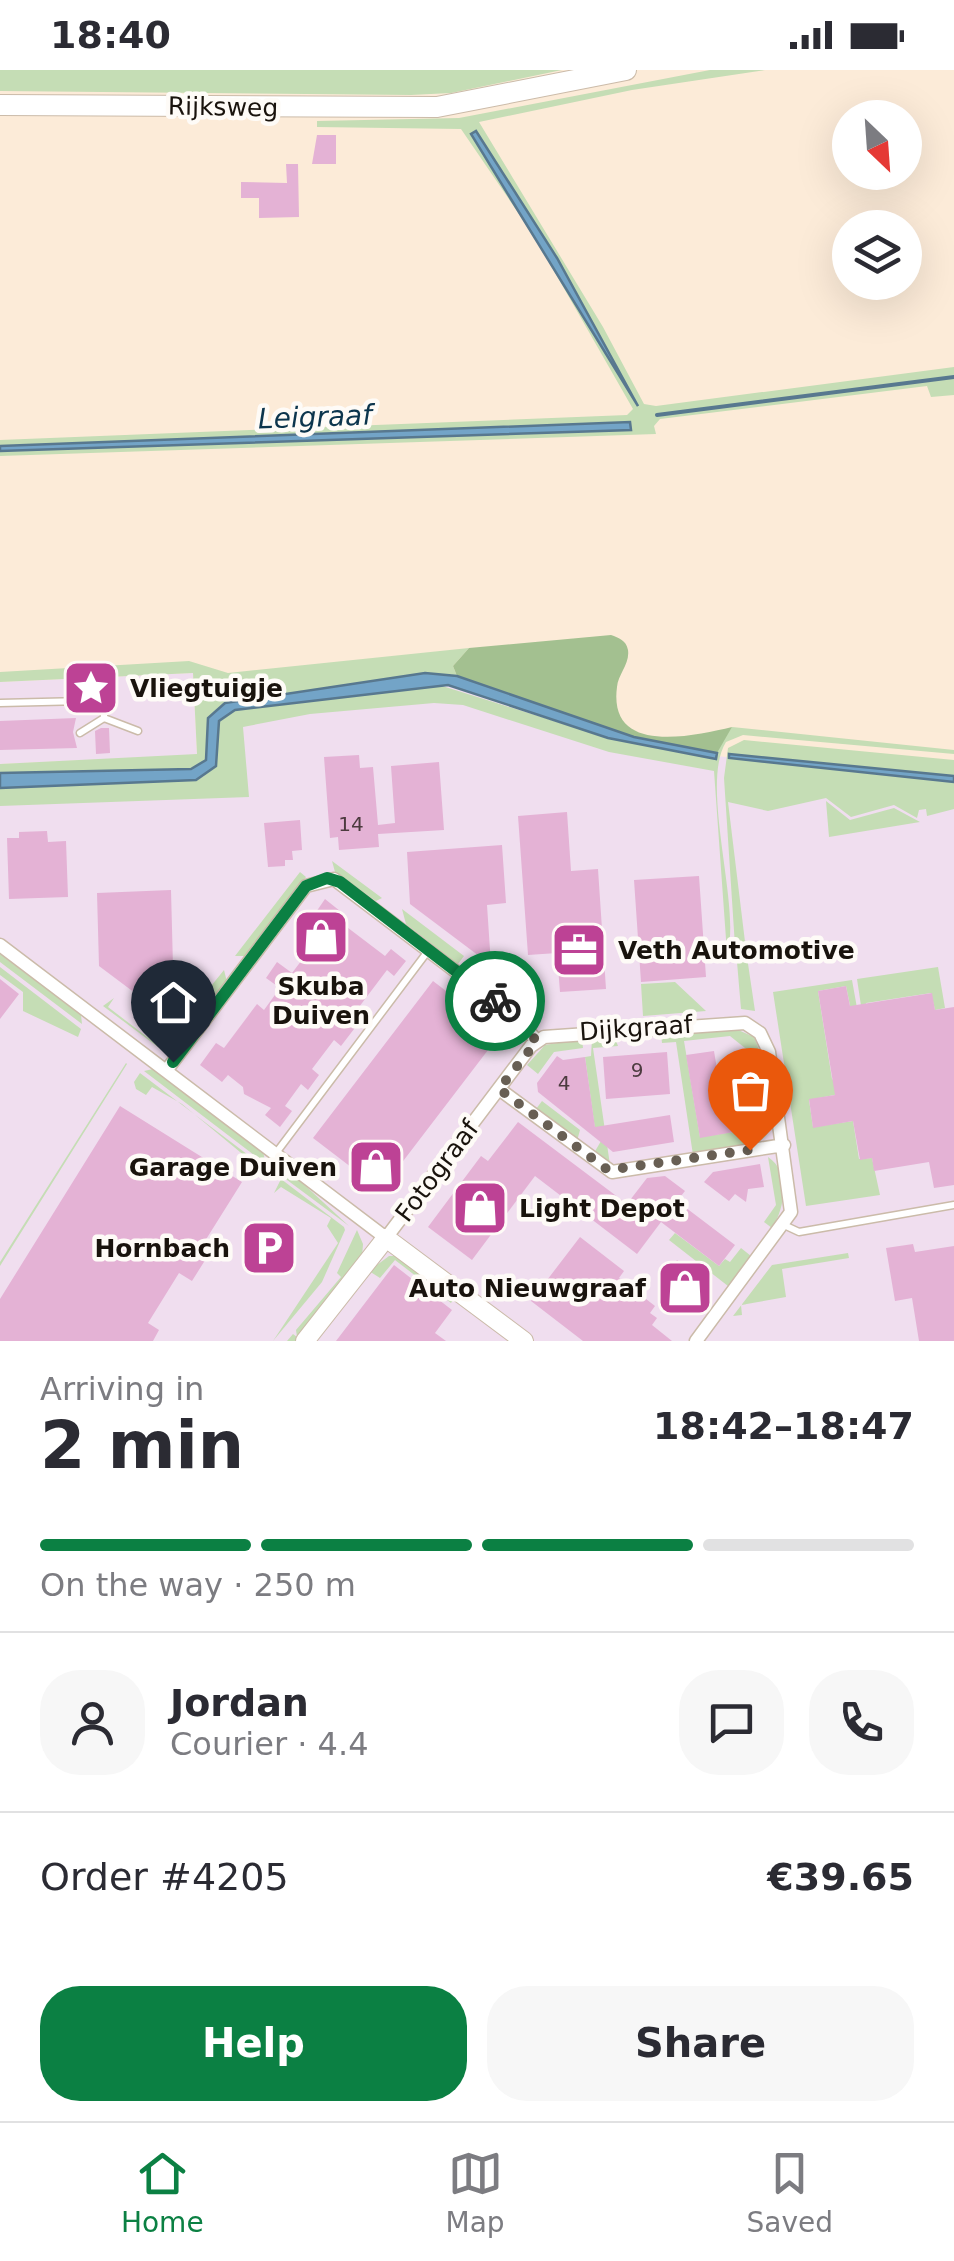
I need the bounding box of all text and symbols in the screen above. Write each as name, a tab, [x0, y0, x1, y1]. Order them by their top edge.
text: 18:40	[50, 13, 171, 57]
street label: Rijksweg	[168, 92, 278, 122]
north arrow	[832, 100, 922, 190]
map controls	[832, 100, 922, 300]
button: layers	[832, 210, 922, 300]
water label: Leigraaf	[257, 398, 377, 435]
place icon: Vliegtuigje	[61, 658, 121, 718]
place label: Vliegtuigje	[130, 674, 283, 703]
house number: 14	[338, 812, 364, 836]
shop icon: Skuba Duiven	[291, 907, 351, 967]
office icon: Veth Automotive	[549, 920, 609, 980]
place label: Veth Automotive	[618, 936, 855, 965]
courier	[445, 951, 545, 1051]
pin	[131, 960, 216, 1063]
place label: Skuba Duiven	[272, 972, 370, 1030]
icon: bike	[468, 974, 523, 1029]
icon: home	[146, 975, 201, 1030]
street label: Dijkgraaf	[579, 1010, 695, 1046]
pin	[708, 1048, 793, 1151]
house number: 9	[631, 1058, 643, 1082]
icon: bag	[723, 1063, 778, 1118]
house number: 4	[558, 1071, 570, 1095]
street label: Fotograaf	[389, 1114, 485, 1227]
shop icon: Garage Duiven	[346, 1137, 406, 1197]
place label: Garage Duiven	[129, 1153, 337, 1182]
shop icon: Light Depot	[450, 1178, 510, 1238]
place label: Light Depot	[519, 1194, 685, 1223]
parking icon: Hornbach	[239, 1218, 299, 1278]
place label: Hornbach	[94, 1234, 230, 1263]
shop icon: Auto Nieuwgraaf	[655, 1258, 715, 1318]
place label: Auto Nieuwgraaf	[409, 1274, 647, 1303]
text: Arriving in	[40, 1370, 204, 1408]
text: 18:42–18:47	[653, 1404, 914, 1448]
text: 2 min	[40, 1408, 244, 1483]
text: On the way · 250 m	[40, 1566, 356, 1604]
button: person	[40, 1670, 145, 1775]
button: chat	[679, 1670, 784, 1775]
button: phone	[809, 1670, 914, 1775]
text: Jordan	[170, 1681, 309, 1725]
text: Courier · 4.4	[170, 1725, 369, 1763]
text: Order #4205	[40, 1855, 289, 1899]
text: €39.65	[767, 1855, 914, 1899]
button: Help	[40, 1986, 467, 2101]
button: Share	[487, 1986, 914, 2101]
tab: Home	[121, 2146, 204, 2239]
tab: Map	[446, 2146, 505, 2239]
tab: Saved	[747, 2146, 833, 2239]

